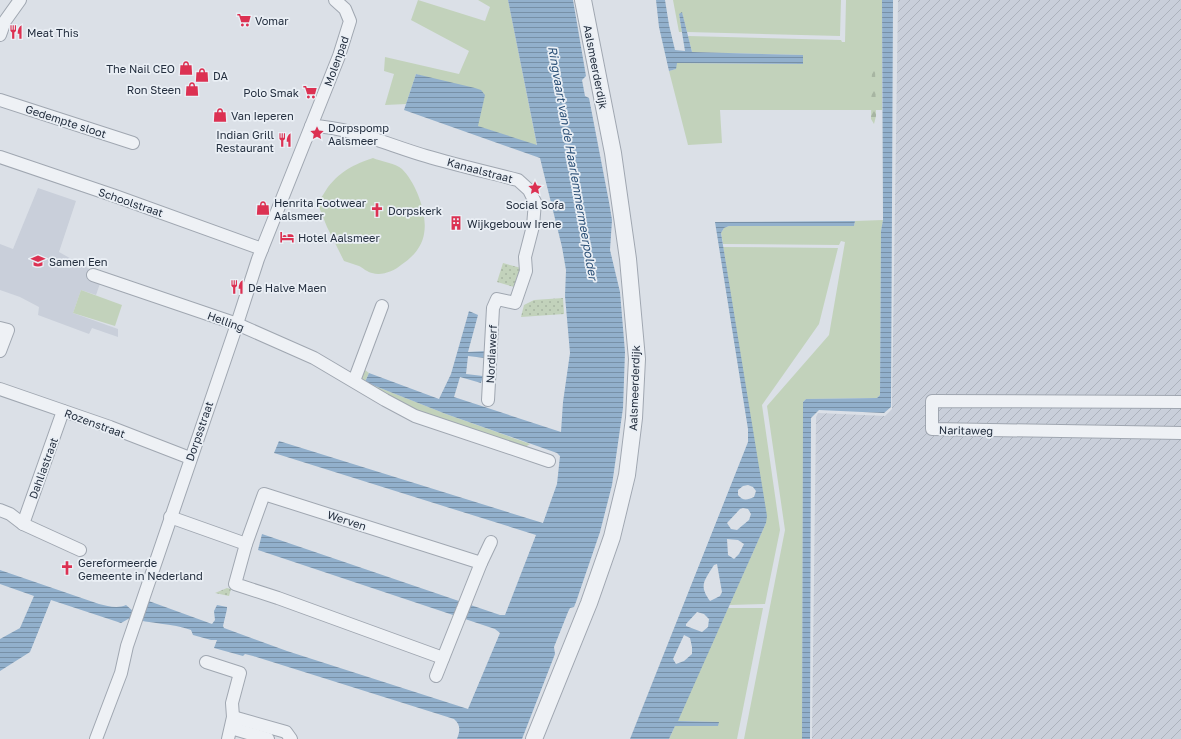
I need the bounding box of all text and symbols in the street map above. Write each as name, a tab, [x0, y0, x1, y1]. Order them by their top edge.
supermarket icon: Vomar	[236, 12, 252, 28]
place label: Vomar	[255, 14, 289, 27]
restaurant icon: Meat This	[8, 24, 24, 40]
street label: Aalsmeerderdijk	[581, 24, 611, 110]
place label: Meat This	[27, 26, 79, 39]
street label: Molenpad	[321, 34, 351, 88]
water label: Ringvaart van de Haarlemmermeerpolder	[545, 45, 601, 283]
shop icon: The Nail CEO	[178, 60, 194, 76]
place label: The Nail CEO	[106, 62, 175, 75]
shop icon: DA	[194, 67, 210, 83]
place label: DA	[213, 69, 228, 82]
shop icon: Ron Steen	[184, 81, 200, 97]
place label: Ron Steen	[127, 83, 181, 96]
supermarket icon: Polo Smak	[302, 84, 318, 100]
place label: Polo Smak	[243, 86, 299, 99]
street label: Gedempte sloot	[24, 102, 108, 140]
shop icon: Van Ieperen	[212, 107, 228, 123]
place label: Van Ieperen	[231, 109, 294, 122]
place label: Dorpspomp Aalsmeer	[328, 121, 389, 147]
place icon: Dorpspomp Aalsmeer	[309, 125, 325, 141]
place label: Indian Grill Restaurant	[216, 128, 274, 154]
restaurant icon: Indian Grill Restaurant	[277, 132, 293, 148]
street label: Kanaalstraat	[446, 155, 514, 185]
place icon: Social Sofa	[527, 180, 543, 196]
street label: Schoolstraat	[97, 185, 165, 219]
place label: Henrita Footwear Aalsmeer	[274, 196, 367, 222]
place label: Social Sofa	[506, 198, 564, 211]
shop icon: Henrita Footwear Aalsmeer	[255, 200, 271, 216]
church icon: Dorpskerk	[369, 202, 385, 218]
place label: Dorpskerk	[388, 204, 442, 217]
building icon: Wijkgebouw Irene	[448, 215, 464, 231]
place label: Wijkgebouw Irene	[467, 217, 561, 230]
hotel icon: Hotel Aalsmeer	[279, 229, 295, 245]
place label: Hotel Aalsmeer	[298, 231, 380, 244]
school or university icon: Samen Een	[30, 253, 46, 269]
place label: Samen Een	[49, 255, 108, 268]
restaurant icon: De Halve Maen	[229, 279, 245, 295]
place label: De Halve Maen	[248, 281, 327, 294]
street label: Helling	[206, 308, 246, 334]
street label: Nordiawerf	[483, 324, 499, 384]
street label: Aalsmeerderdijk	[626, 345, 642, 431]
street label: Dorpsstraat	[183, 399, 215, 463]
street label: Rozenstraat	[63, 406, 127, 440]
street label: Naritaweg	[939, 423, 993, 437]
street label: Dahliastraat	[26, 435, 60, 501]
street label: Werven	[326, 508, 368, 532]
place label: Gereformeerde Gemeente in Nederland	[78, 556, 203, 582]
church icon: Gereformeerde Gemeente in Nederland	[59, 560, 75, 576]

